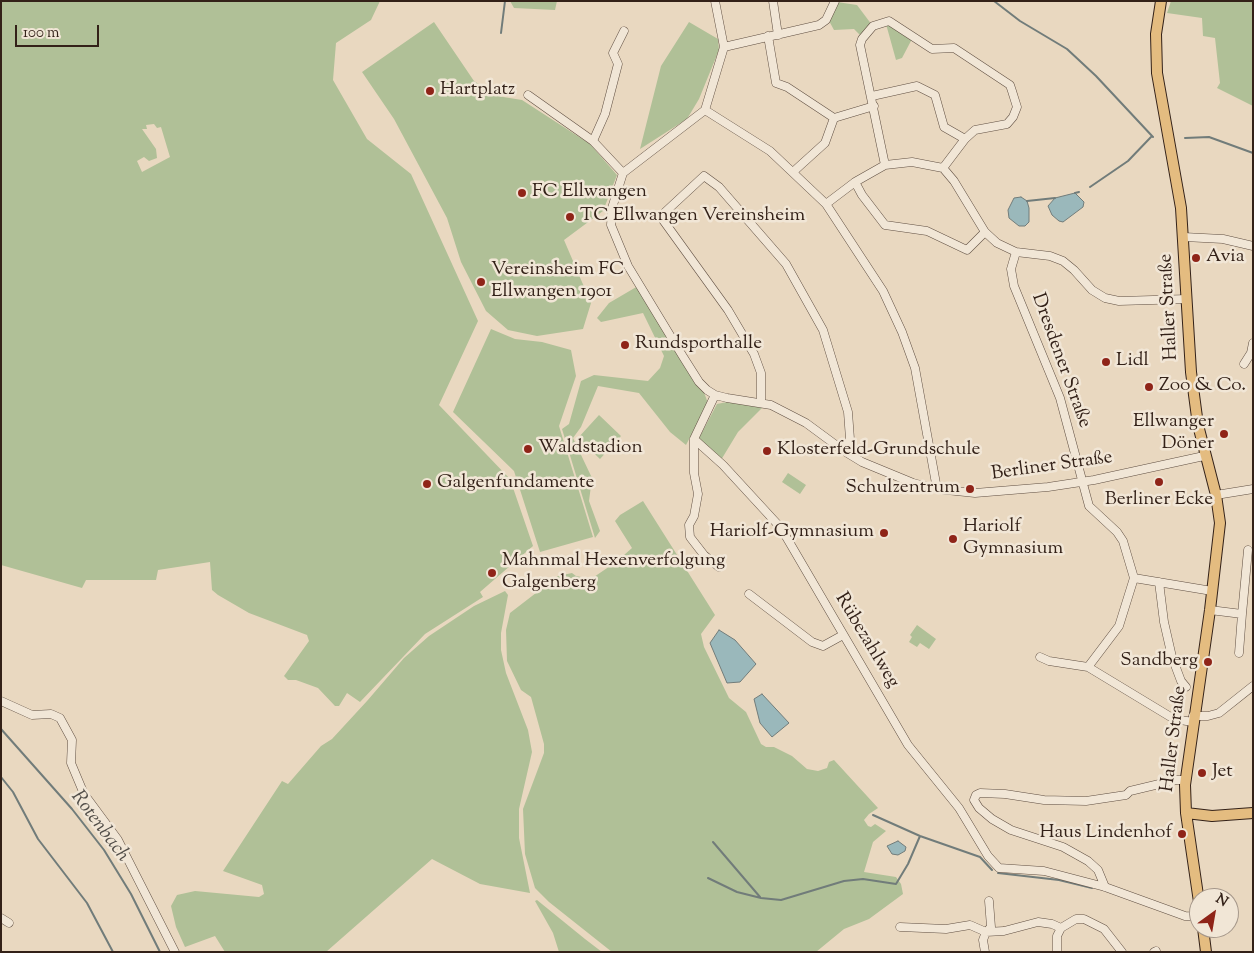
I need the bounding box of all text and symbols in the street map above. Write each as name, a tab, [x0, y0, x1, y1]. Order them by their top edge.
scale bar	[18, 15, 101, 47]
text: 100 m	[23, 23, 59, 44]
place label: Hartplatz	[440, 80, 515, 102]
marker: Hartplatz	[424, 85, 436, 97]
place label: FC Ellwangen	[532, 182, 647, 204]
marker: FC Ellwangen	[516, 187, 528, 199]
place label: TC Ellwangen Vereinsheim	[580, 206, 805, 228]
marker: TC Ellwangen Vereinsheim	[564, 211, 576, 223]
place label: Avia	[1206, 247, 1244, 269]
marker: Avia	[1190, 252, 1202, 264]
street label: Haller Straße	[1156, 253, 1184, 361]
place label: Vereinsheim FC Ellwangen 1901	[491, 260, 624, 304]
marker: Vereinsheim FC Ellwangen 1901	[475, 276, 487, 288]
street label: Dresdener Straße	[1025, 291, 1095, 431]
place label: Rundsporthalle	[635, 334, 762, 356]
marker: Rundsporthalle	[619, 339, 631, 351]
place label: Lidl	[1116, 351, 1149, 373]
marker: Lidl	[1100, 356, 1112, 368]
place label: Zoo & Co.	[1159, 376, 1246, 398]
marker: Zoo & Co.	[1143, 381, 1155, 393]
place label: Ellwanger Döner	[1133, 412, 1214, 456]
marker: Ellwanger Döner	[1218, 428, 1230, 440]
place label: Waldstadion	[538, 438, 643, 460]
place label: Klosterfeld-Grundschule	[777, 440, 980, 462]
marker: Waldstadion	[522, 443, 534, 455]
marker: Klosterfeld-Grundschule	[761, 445, 773, 457]
street label: Berliner Straße	[990, 447, 1114, 487]
place label: Galgenfundamente	[437, 473, 594, 495]
marker: Berliner Ecke	[1153, 476, 1165, 488]
marker: Galgenfundamente	[421, 478, 433, 490]
place label: Schulzentrum	[846, 478, 960, 500]
marker: Schulzentrum	[964, 483, 976, 495]
place label: Berliner Ecke	[1105, 490, 1213, 512]
place label: Hariolf Gymnasium	[963, 517, 1063, 561]
place label: Hariolf-Gymnasium	[710, 522, 874, 544]
marker: Hariolf-Gymnasium	[878, 527, 890, 539]
marker: Hariolf Gymnasium	[947, 533, 959, 545]
place label: Mahnmal Hexenverfolgung Galgenberg	[502, 551, 725, 595]
marker: Mahnmal Hexenverfolgung Galgenberg	[486, 567, 498, 579]
street label: Rübezahlweg	[829, 589, 903, 693]
place label: Sandberg	[1120, 651, 1198, 673]
marker: Sandberg	[1202, 656, 1214, 668]
street label: Haller Straße	[1157, 685, 1193, 793]
place label: Jet	[1212, 762, 1233, 784]
marker: Jet	[1196, 767, 1208, 779]
water label: Rotenbach	[64, 787, 134, 867]
place label: Haus Lindenhof	[1040, 823, 1172, 845]
marker: Haus Lindenhof	[1176, 828, 1188, 840]
north arrow	[1189, 888, 1239, 938]
text: N	[1211, 890, 1231, 913]

